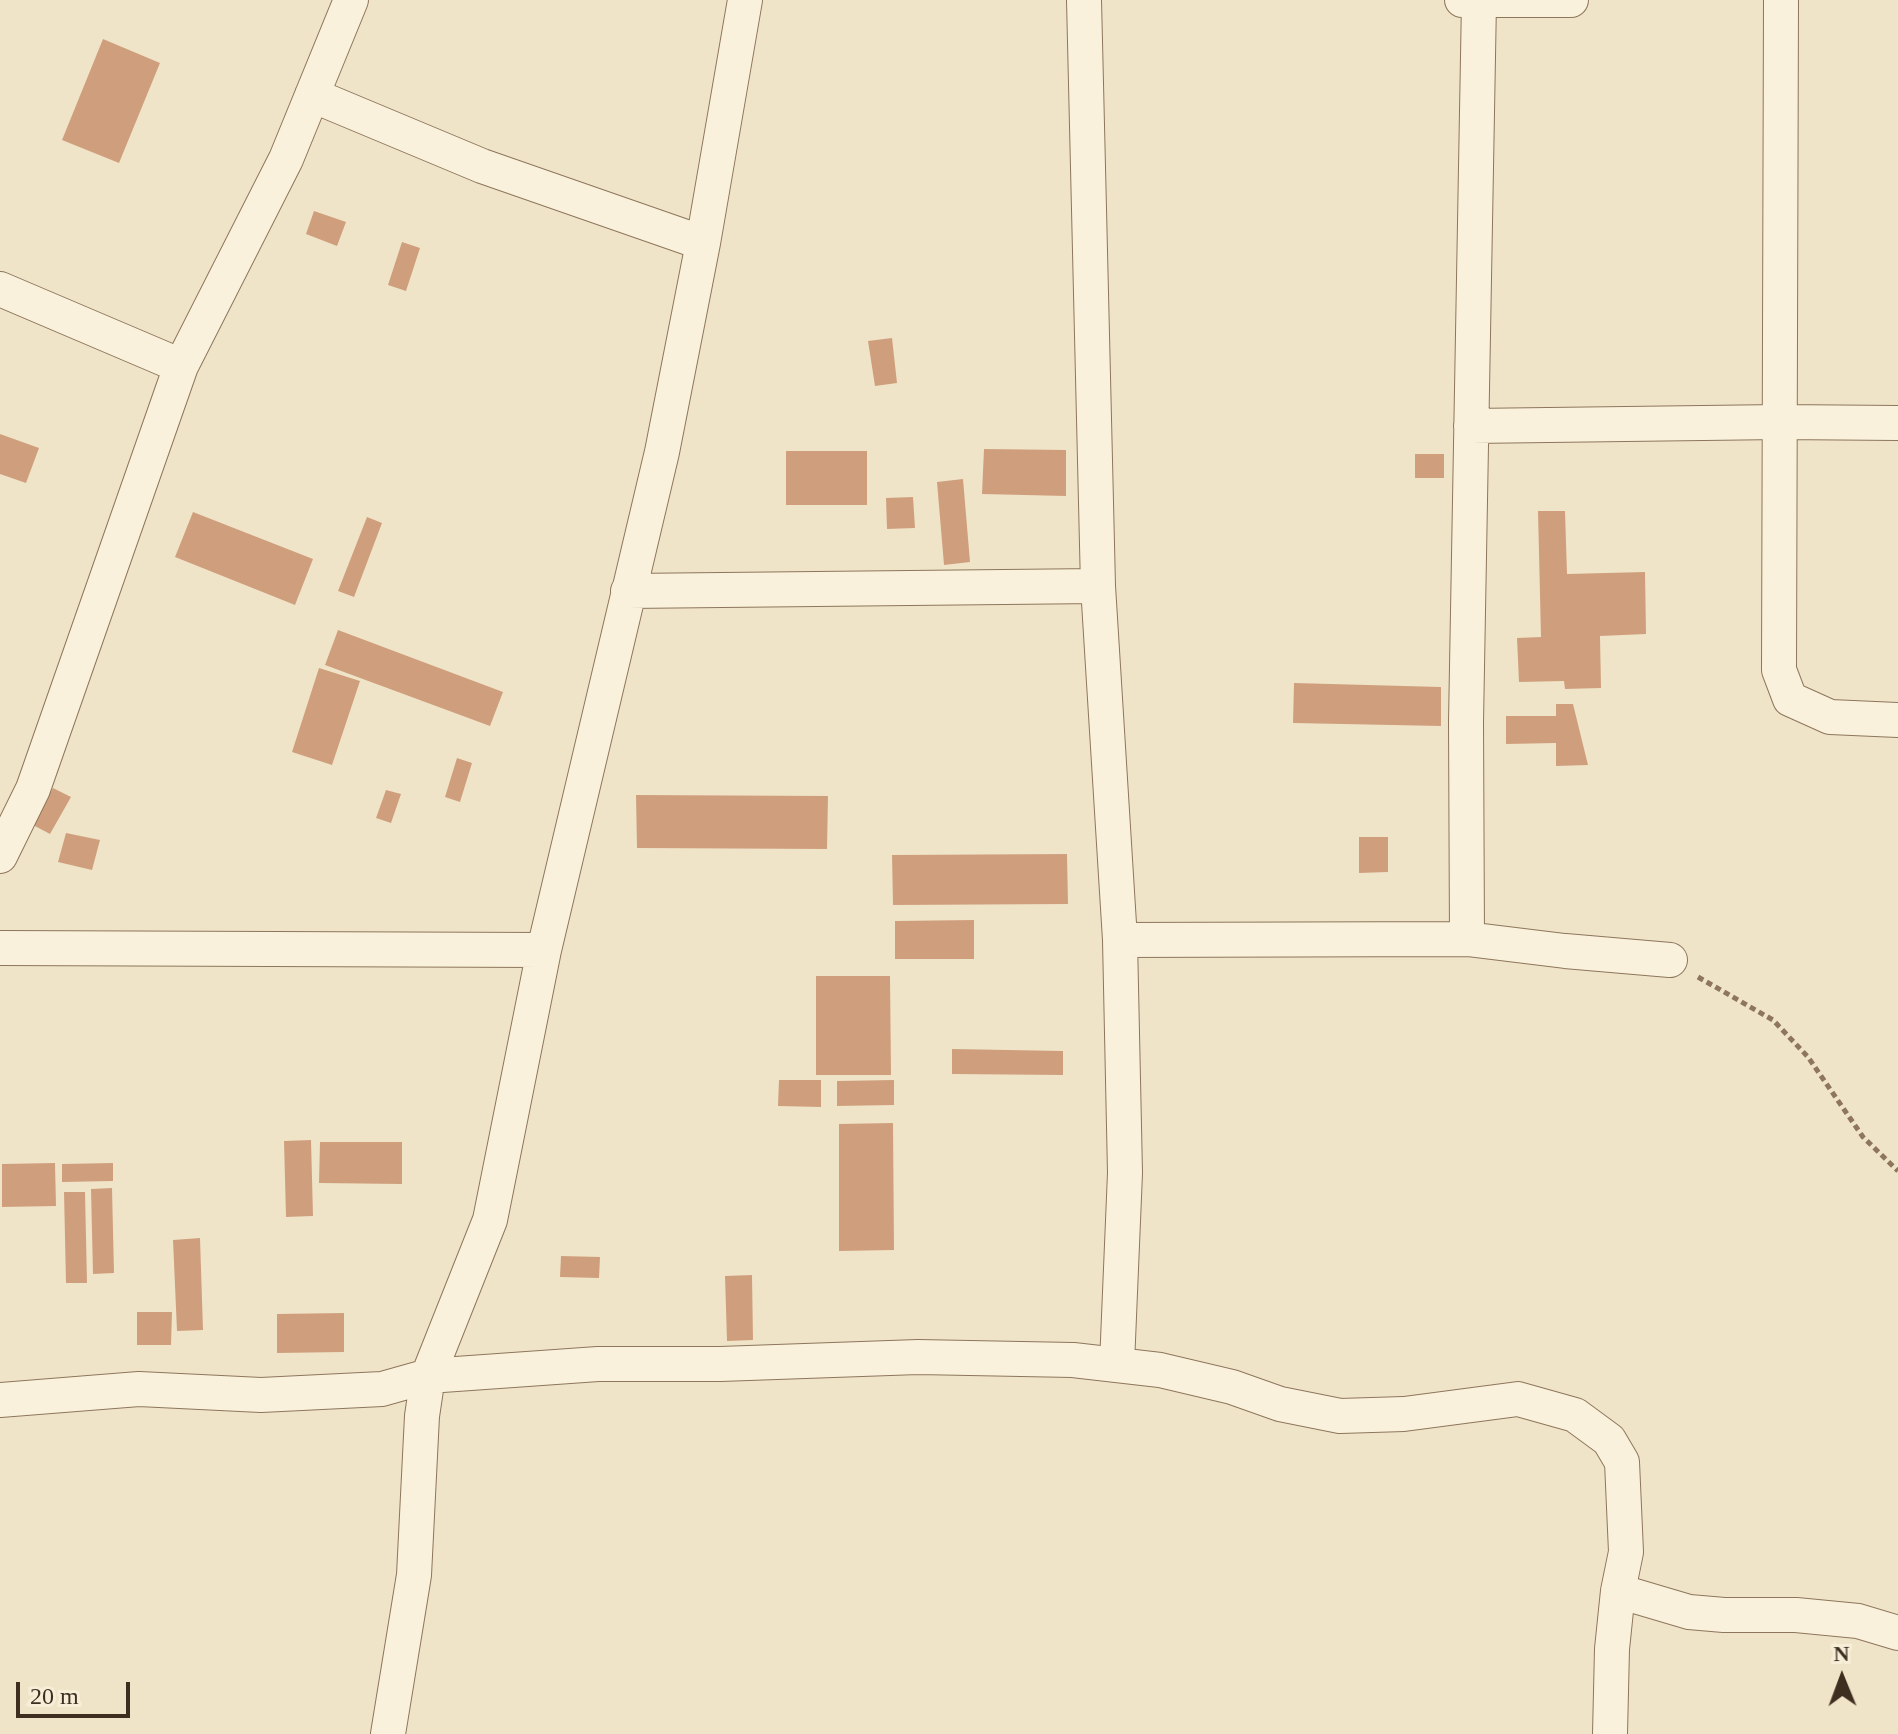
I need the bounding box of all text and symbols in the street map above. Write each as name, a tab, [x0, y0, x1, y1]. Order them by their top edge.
north arrow	[1802, 1638, 1882, 1718]
text: N	[1833, 1641, 1850, 1666]
scale bar	[20, 1666, 134, 1716]
text: 20 m	[30, 1683, 79, 1709]

